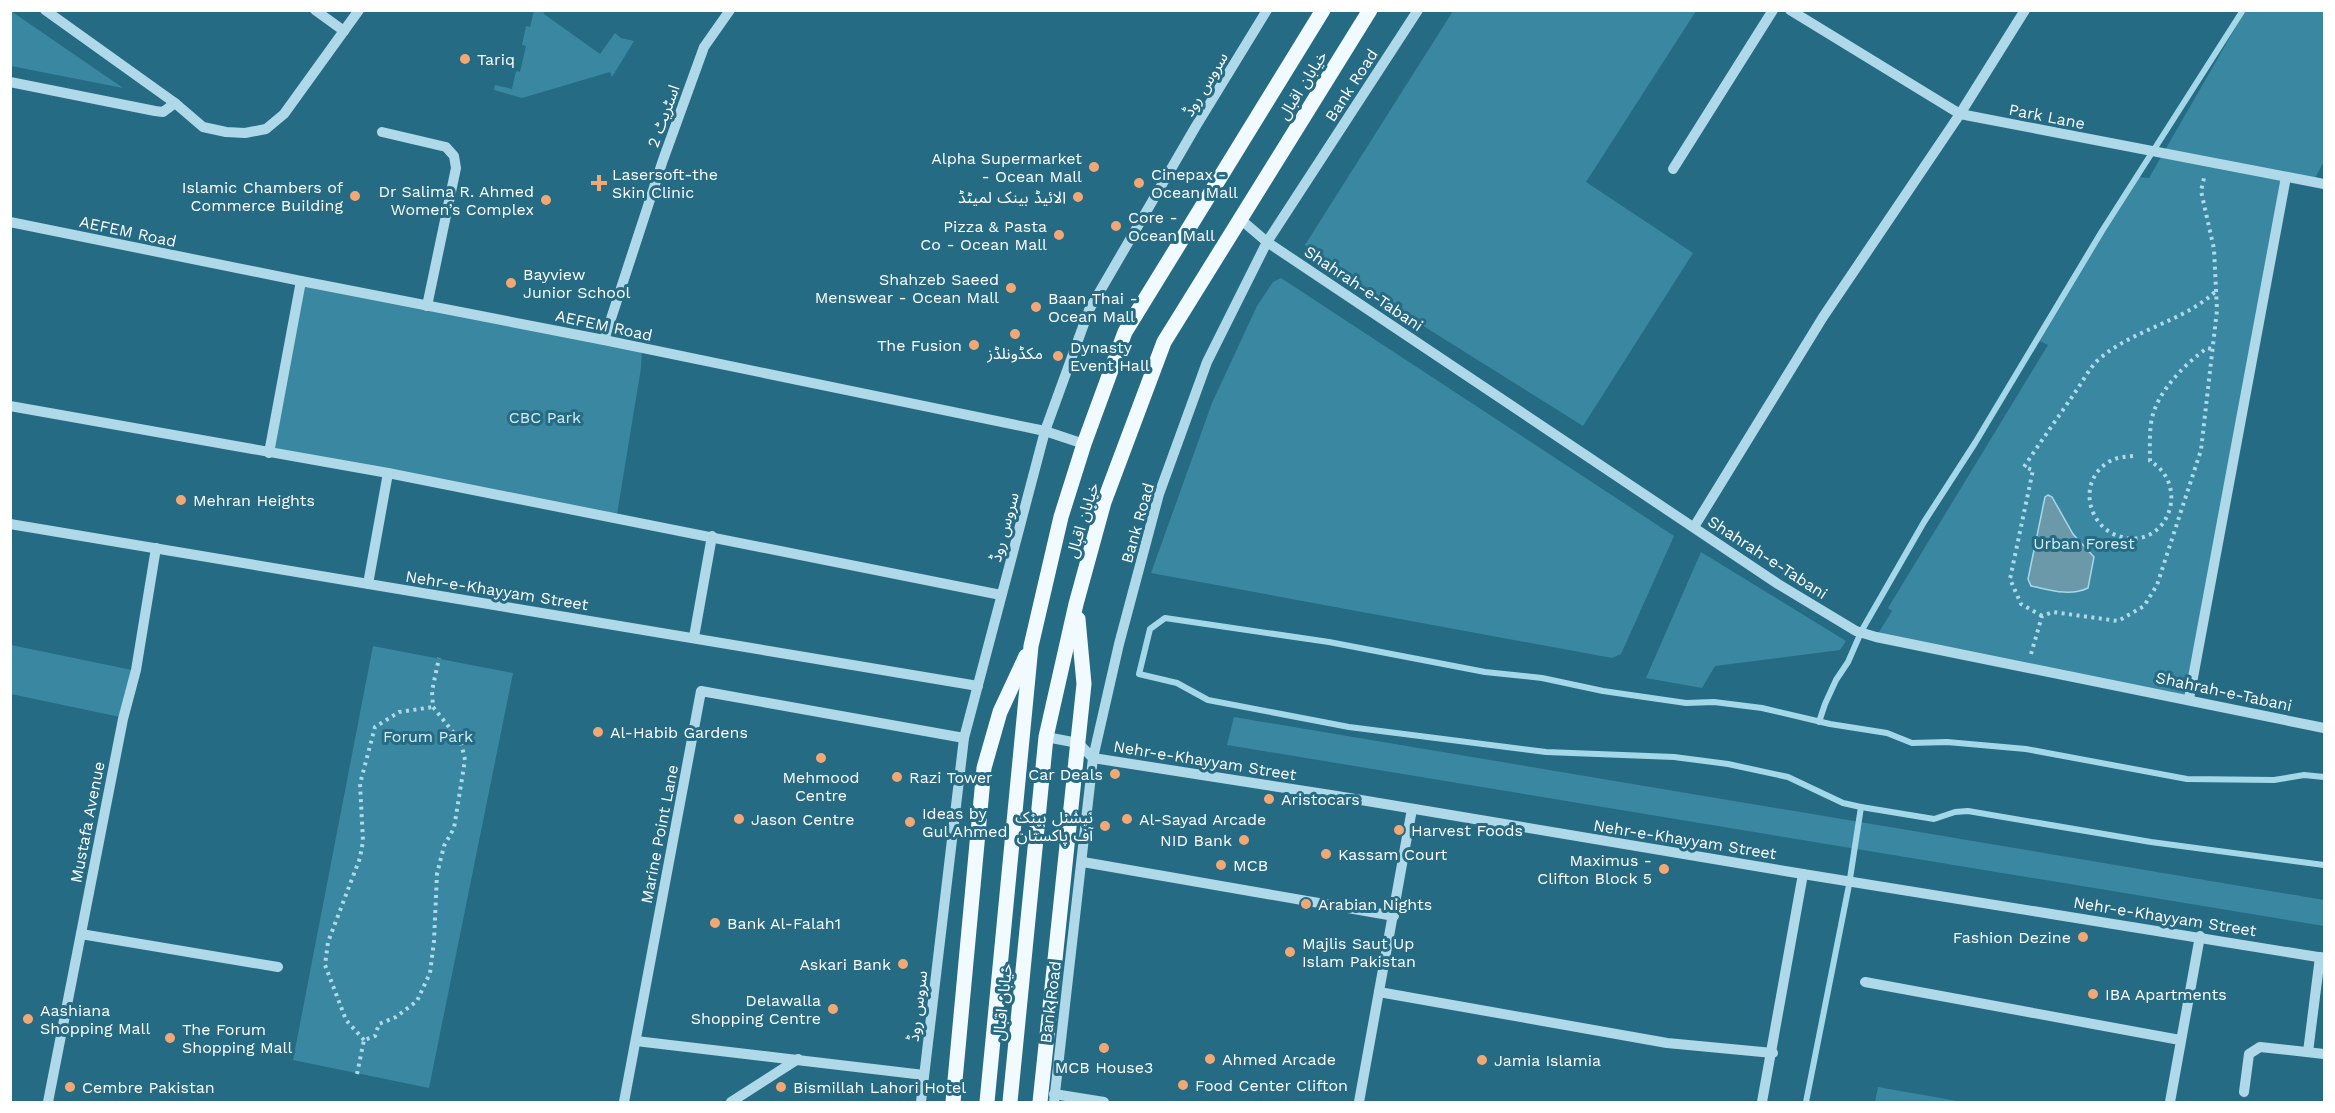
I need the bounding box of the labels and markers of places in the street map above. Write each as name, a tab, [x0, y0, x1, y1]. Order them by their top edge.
place label: Tariq	[477, 50, 515, 69]
marker: Tariq	[458, 52, 472, 66]
place label: Alpha Supermarket - Ocean Mall	[931, 149, 1082, 186]
marker: Alpha Supermarket - Ocean Mall	[1087, 160, 1101, 174]
place label: Lasersoft-the Skin Clinic	[612, 165, 718, 202]
place label: Cinepax - Ocean Mall	[1151, 165, 1238, 202]
marker: Lasersoft-the Skin Clinic	[590, 174, 608, 192]
marker: Cinepax - Ocean Mall	[1132, 176, 1146, 190]
place label: Islamic Chambers of Commerce Building	[182, 178, 344, 215]
place label: Dr Salima R. Ahmed Women’s Complex	[379, 182, 534, 219]
place label: الائیڈ بینک لمیٹڈ	[958, 188, 1066, 207]
marker: Islamic Chambers of Commerce Building	[348, 189, 362, 203]
marker: الائیڈ بینک لمیٹڈ	[1071, 190, 1085, 204]
marker: Dr Salima R. Ahmed Women’s Complex	[539, 193, 553, 207]
place label: Core - Ocean Mall	[1128, 208, 1215, 245]
place label: Pizza & Pasta Co - Ocean Mall	[920, 217, 1047, 254]
marker: Core - Ocean Mall	[1109, 219, 1123, 233]
marker: Pizza & Pasta Co - Ocean Mall	[1052, 228, 1066, 242]
place label: Bayview Junior School	[523, 265, 630, 302]
place label: Shahzeb Saeed Menswear - Ocean Mall	[815, 270, 999, 307]
marker: Bayview Junior School	[504, 276, 518, 290]
marker: Shahzeb Saeed Menswear - Ocean Mall	[1004, 281, 1018, 295]
place label: Baan Thai - Ocean Mall	[1048, 289, 1138, 326]
marker: Baan Thai - Ocean Mall	[1029, 300, 1043, 314]
marker: مکڈونلڈز	[1008, 327, 1022, 341]
place label: The Fusion	[877, 336, 962, 355]
marker: The Fusion	[967, 338, 981, 352]
place label: Dynasty Event Hall	[1070, 338, 1150, 375]
place label: مکڈونلڈز	[986, 344, 1043, 363]
marker: Dynasty Event Hall	[1051, 349, 1065, 363]
place label: Mehran Heights	[193, 491, 315, 510]
marker: Mehran Heights	[174, 493, 188, 507]
place label: Al-Habib Gardens	[610, 723, 748, 742]
marker: Al-Habib Gardens	[591, 725, 605, 739]
marker: Mehmood Centre	[814, 751, 828, 765]
place label: Car Deals	[1028, 765, 1103, 784]
marker: Car Deals	[1108, 767, 1122, 781]
place label: Mehmood Centre	[782, 768, 860, 805]
place label: Razi Tower	[909, 768, 993, 787]
marker: Razi Tower	[890, 770, 904, 784]
place label: Aristocars	[1281, 790, 1360, 809]
marker: Aristocars	[1262, 792, 1276, 806]
place label: Ideas by Gul Ahmed	[922, 804, 1008, 841]
place label: نیشنل بینک آف پاکستان	[1015, 808, 1094, 846]
place label: Jason Centre	[751, 810, 854, 829]
place label: Al-Sayad Arcade	[1139, 810, 1266, 829]
marker: Jason Centre	[732, 812, 746, 826]
marker: Al-Sayad Arcade	[1120, 812, 1134, 826]
marker: Ideas by Gul Ahmed	[903, 815, 917, 829]
marker: نیشنل بینک آف پاکستان	[1098, 819, 1112, 833]
place label: Harvest Foods	[1411, 821, 1523, 840]
marker: Harvest Foods	[1392, 823, 1406, 837]
place label: NID Bank	[1160, 831, 1232, 850]
marker: NID Bank	[1237, 833, 1251, 847]
place label: Kassam Court	[1338, 845, 1447, 864]
marker: Kassam Court	[1319, 847, 1333, 861]
place label: Maximus - Clifton Block 5	[1537, 851, 1652, 888]
place label: MCB	[1233, 856, 1268, 875]
marker: MCB	[1214, 858, 1228, 872]
marker: Maximus - Clifton Block 5	[1657, 862, 1671, 876]
place label: Arabian Nights	[1318, 895, 1432, 914]
marker: Arabian Nights	[1299, 897, 1313, 911]
place label: Bank Al-Falah1	[727, 914, 841, 933]
marker: Bank Al-Falah1	[708, 916, 722, 930]
place label: Fashion Dezine	[1953, 928, 2071, 947]
marker: Fashion Dezine	[2076, 930, 2090, 944]
place label: Majlis Saut Up Islam Pakistan	[1302, 934, 1416, 971]
marker: Majlis Saut Up Islam Pakistan	[1283, 945, 1297, 959]
place label: Askari Bank	[799, 955, 891, 974]
marker: Askari Bank	[896, 957, 910, 971]
place label: IBA Apartments	[2105, 985, 2227, 1004]
marker: IBA Apartments	[2086, 987, 2100, 1001]
place label: Delawalla Shopping Centre	[691, 991, 821, 1028]
place label: Aashiana Shopping Mall	[40, 1001, 150, 1038]
marker: Delawalla Shopping Centre	[826, 1002, 840, 1016]
marker: Aashiana Shopping Mall	[21, 1012, 35, 1026]
place label: The Forum Shopping Mall	[182, 1020, 292, 1057]
marker: The Forum Shopping Mall	[163, 1031, 177, 1045]
marker: MCB House3	[1097, 1041, 1111, 1055]
place label: Ahmed Arcade	[1222, 1050, 1336, 1069]
place label: Jamia Islamia	[1494, 1051, 1601, 1070]
marker: Ahmed Arcade	[1203, 1052, 1217, 1066]
marker: Jamia Islamia	[1475, 1053, 1489, 1067]
place label: MCB House3	[1055, 1058, 1153, 1077]
place label: Food Center Clifton	[1195, 1076, 1348, 1095]
place label: Cembre Pakistan	[82, 1078, 215, 1097]
place label: Bismillah Lahori Hotel	[793, 1078, 966, 1097]
marker: Food Center Clifton	[1176, 1078, 1190, 1092]
marker: Cembre Pakistan	[63, 1080, 77, 1094]
marker: Bismillah Lahori Hotel	[774, 1080, 788, 1094]

